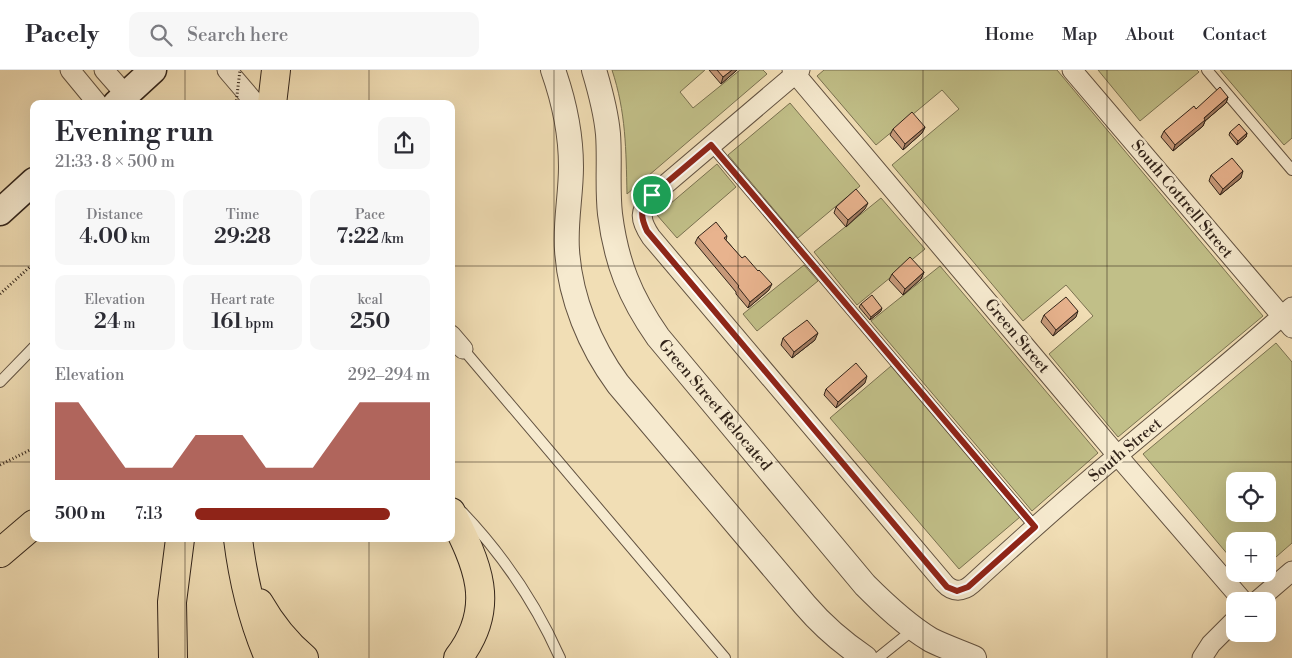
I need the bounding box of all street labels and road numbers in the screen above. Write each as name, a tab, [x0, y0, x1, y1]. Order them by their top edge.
street label: South Cottrell Street	[1127, 136, 1238, 262]
street label: Green Street	[980, 295, 1054, 378]
street label: Green Street Relocated	[654, 335, 776, 475]
street label: South Street	[1084, 413, 1166, 486]

